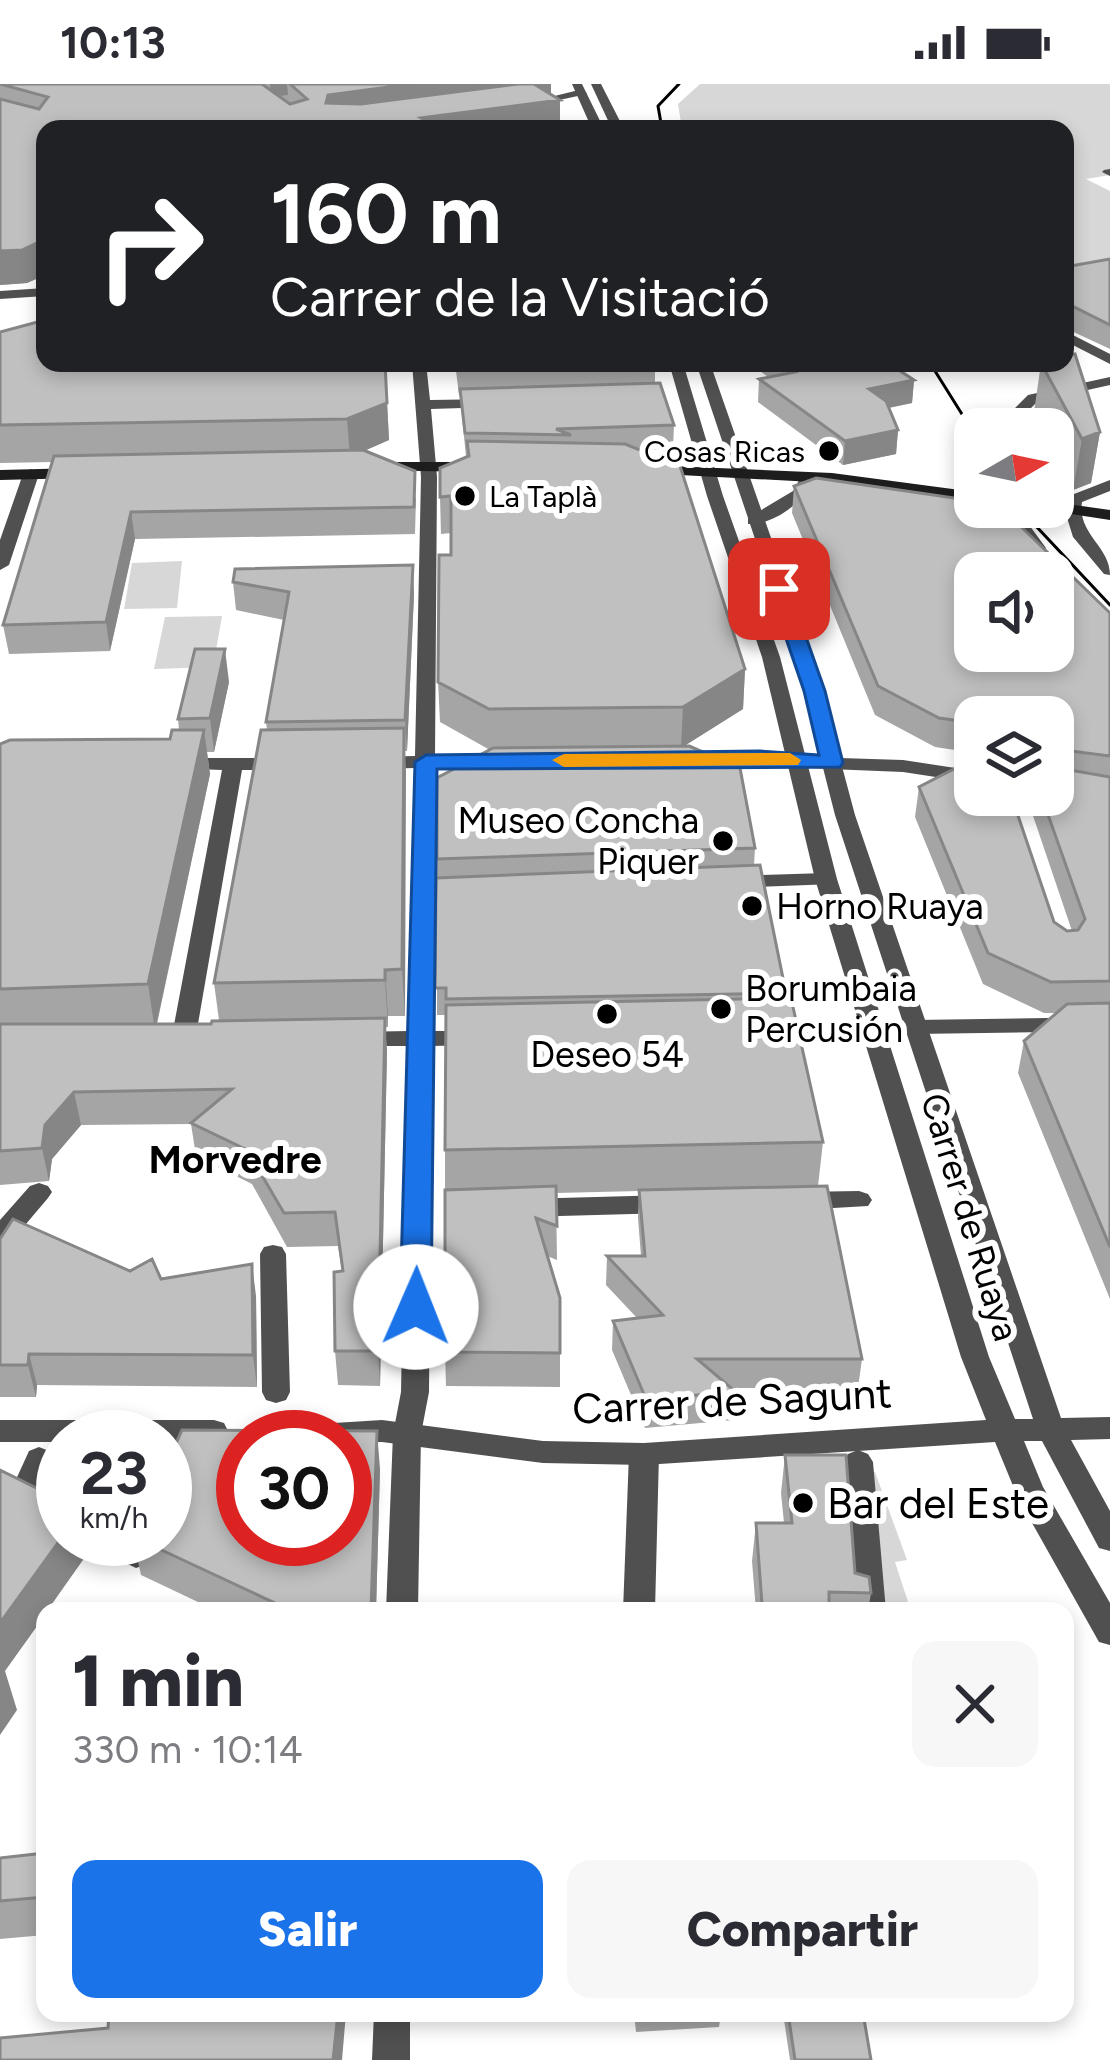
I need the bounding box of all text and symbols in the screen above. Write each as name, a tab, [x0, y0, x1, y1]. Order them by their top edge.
text: 10:13	[60, 15, 166, 69]
text: 160 m	[270, 163, 502, 264]
icon: right	[72, 168, 228, 324]
text: Carrer de la Visitació	[270, 265, 770, 330]
north arrow	[954, 408, 1074, 528]
map controls	[954, 408, 1074, 816]
place label: Cosas Ricas	[644, 433, 805, 470]
marker: Cosas Ricas	[816, 438, 842, 464]
place label: La Taplà	[489, 478, 597, 515]
marker: La Taplà	[452, 483, 478, 509]
pin	[728, 538, 830, 640]
button: sound	[954, 552, 1074, 672]
icon: arrive	[746, 556, 812, 622]
button: layers	[954, 696, 1074, 816]
place label: Museo Concha Piquer	[457, 799, 699, 883]
marker: Museo Concha Piquer	[710, 828, 736, 854]
place label: Horno Ruaya	[776, 885, 984, 928]
marker: Horno Ruaya	[739, 893, 765, 919]
place label: Borumbaia Percusión	[745, 967, 917, 1051]
marker: Borumbaia Percusión	[708, 996, 734, 1022]
marker: Deseo 54	[594, 1001, 620, 1027]
place label: Deseo 54	[530, 1033, 684, 1076]
street label: Carrer de Ruaya	[912, 1088, 1028, 1346]
district label: Morvedre	[148, 1136, 322, 1183]
position arrow	[353, 1244, 479, 1370]
street label: Carrer de Sagunt	[571, 1367, 893, 1435]
speed limit sign: 30	[216, 1410, 372, 1566]
text: 23	[80, 1437, 148, 1509]
place label: Bar del Este	[827, 1478, 1049, 1529]
marker: Bar del Este	[790, 1490, 816, 1516]
text: km/h	[80, 1499, 148, 1536]
text: 1 min	[72, 1638, 244, 1724]
button: close	[912, 1641, 1038, 1767]
text: 330 m · 10:14	[72, 1726, 303, 1773]
button: Salir	[72, 1860, 543, 1998]
button: Compartir	[567, 1860, 1038, 1998]

